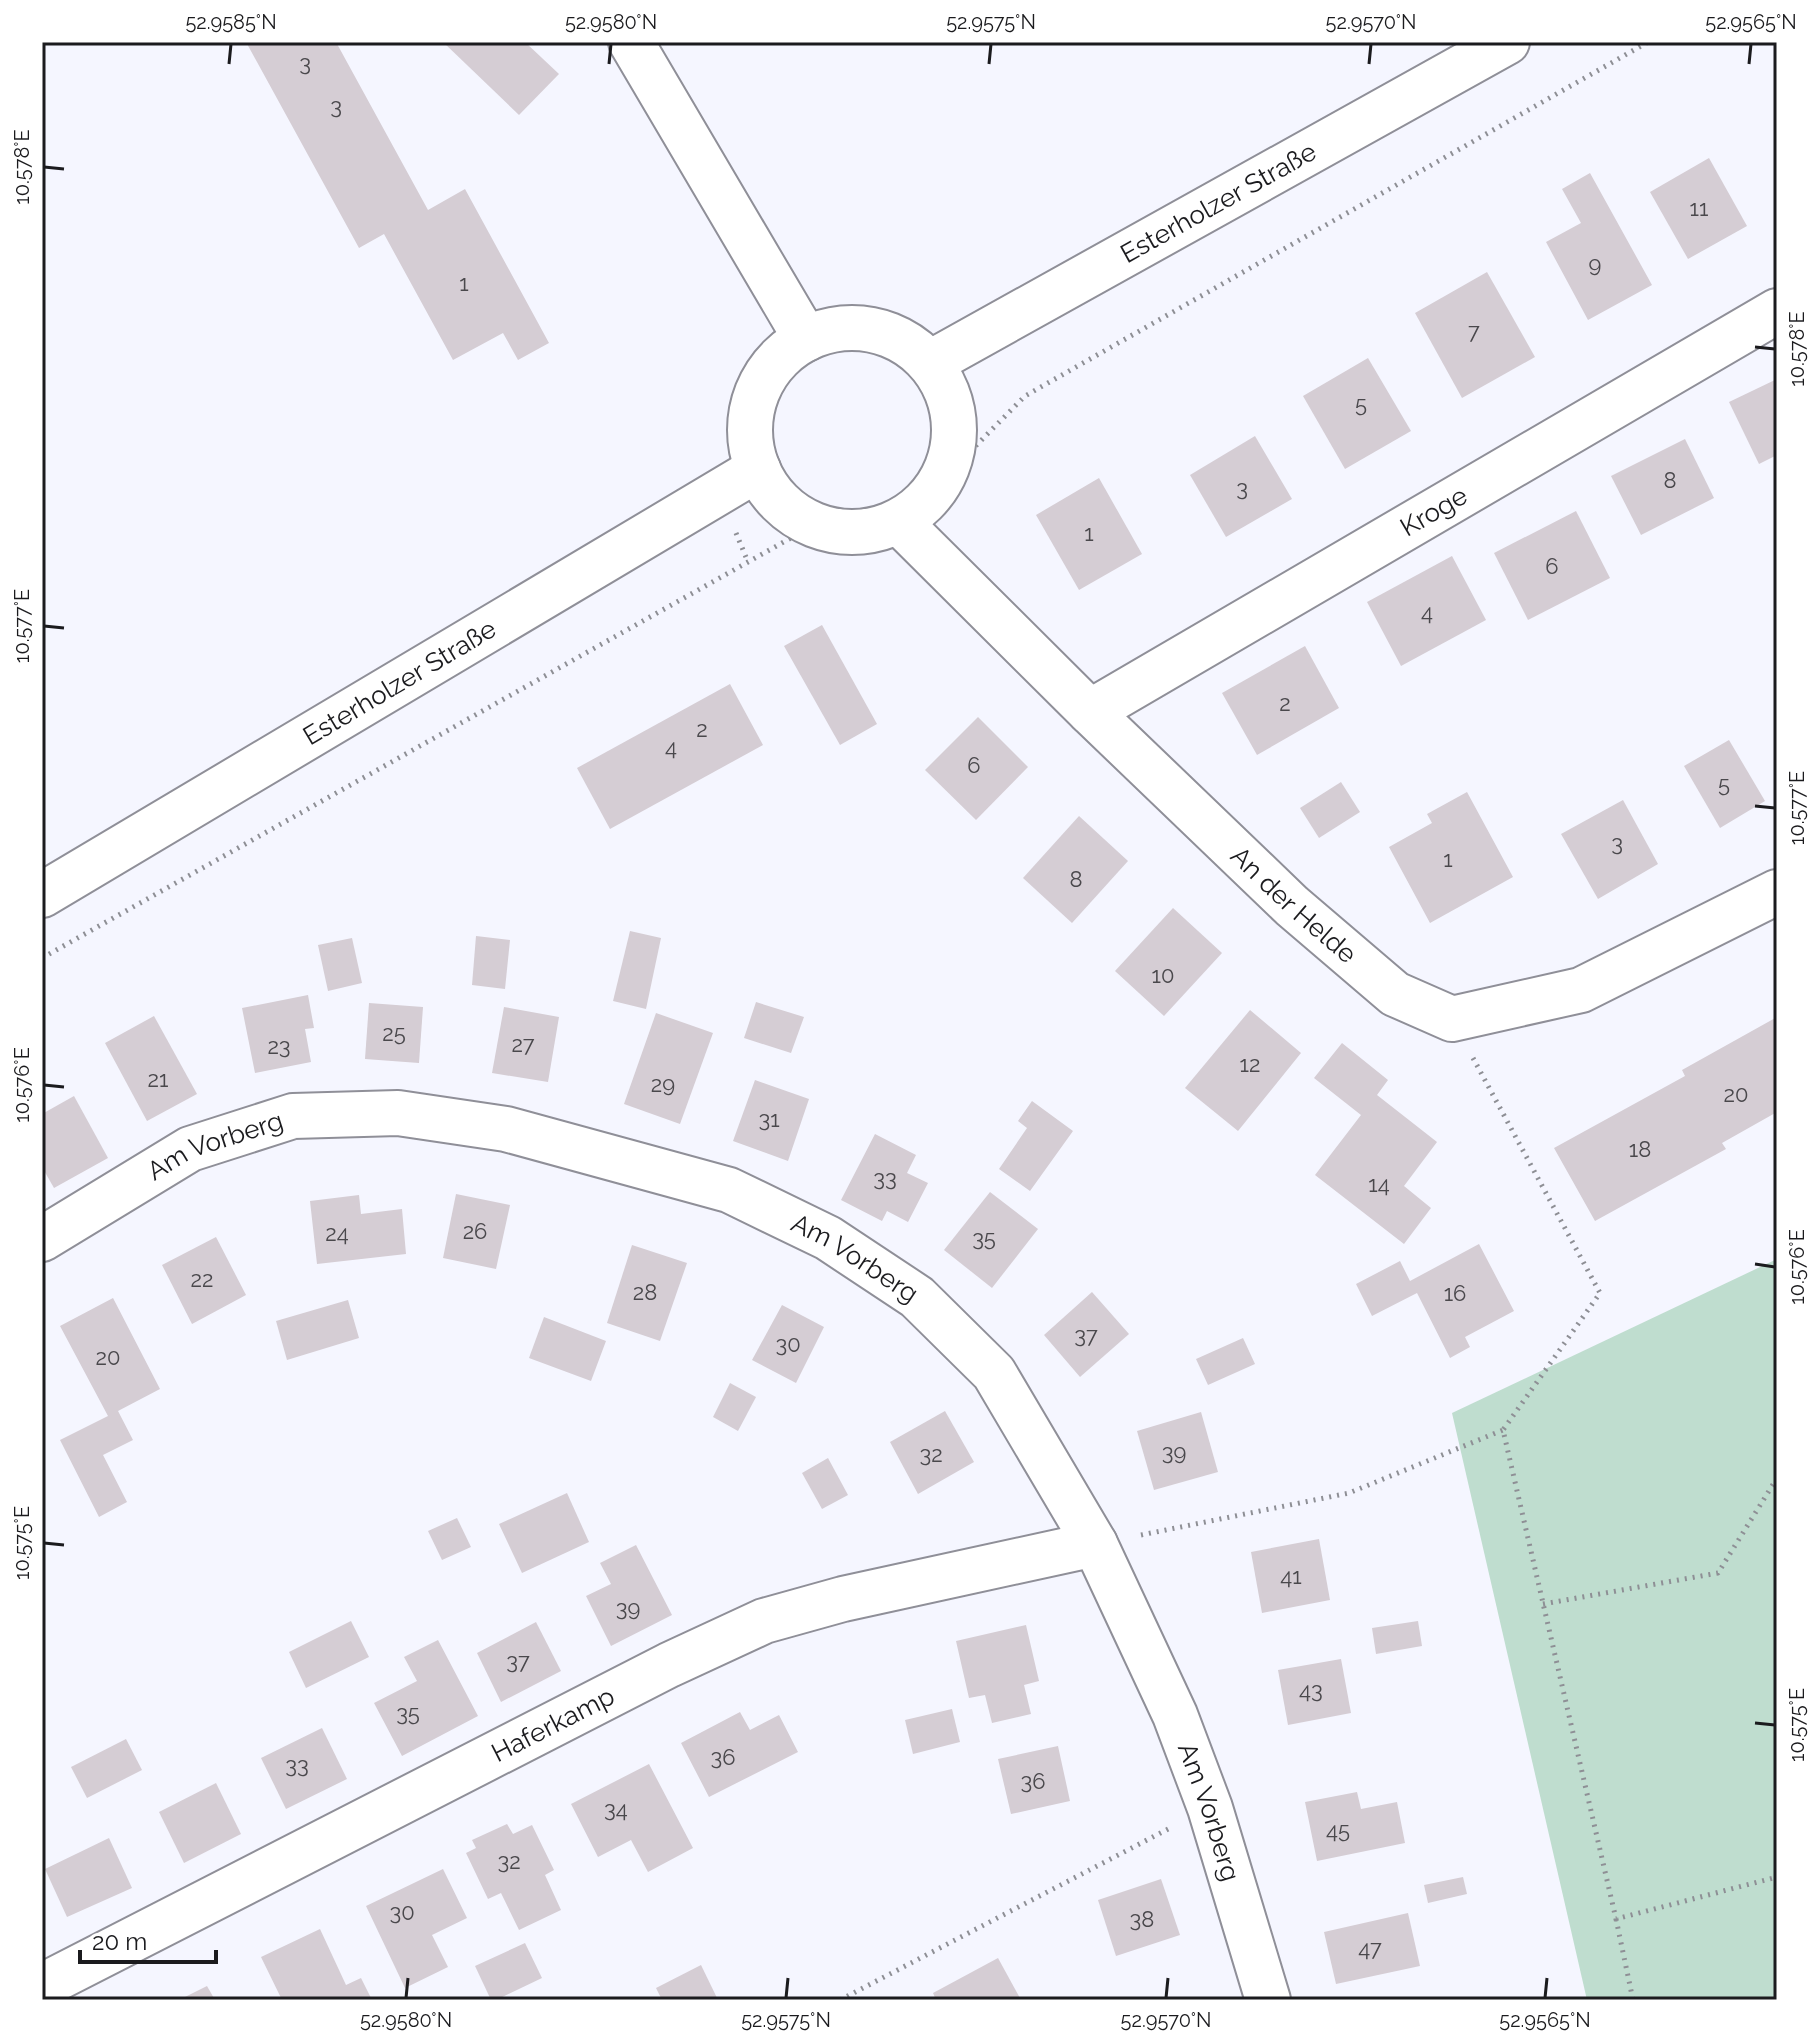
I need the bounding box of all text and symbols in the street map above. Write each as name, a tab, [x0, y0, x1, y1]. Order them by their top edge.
text: 52.9585°N	[185, 10, 277, 34]
text: 52.9580°N	[565, 10, 657, 34]
text: 52.9575°N	[946, 10, 1036, 34]
text: 52.9570°N	[1326, 10, 1416, 34]
text: 52.9565°N	[1705, 10, 1797, 34]
house number: 3	[299, 50, 311, 76]
house number: 3	[330, 93, 342, 119]
text: 10.578°E	[10, 129, 34, 205]
street label: Esterholzer Straße	[1115, 136, 1321, 269]
house number: 11	[1690, 195, 1708, 221]
house number: 9	[1589, 251, 1601, 277]
house number: 1	[459, 270, 469, 296]
text: 10.578°E	[1785, 311, 1809, 387]
house number: 7	[1468, 318, 1480, 344]
house number: 5	[1355, 391, 1367, 417]
house number: 8	[1663, 467, 1677, 493]
house number: 3	[1236, 475, 1248, 501]
street label: Kroge	[1395, 480, 1472, 543]
house number: 1	[1084, 520, 1094, 546]
house number: 6	[1545, 553, 1559, 579]
text: 10.577°E	[10, 589, 34, 663]
house number: 4	[1421, 599, 1433, 625]
street label: Esterholzer Straße	[298, 613, 501, 751]
house number: 2	[1279, 690, 1291, 716]
house number: 2	[696, 716, 708, 742]
house number: 4	[665, 734, 677, 760]
house number: 6	[967, 752, 981, 778]
house number: 5	[1718, 771, 1730, 797]
text: 10.577°E	[1785, 771, 1809, 845]
house number: 3	[1611, 830, 1623, 856]
street label: An der Helde	[1225, 841, 1363, 969]
house number: 1	[1443, 846, 1453, 872]
house number: 8	[1069, 866, 1083, 892]
house number: 10	[1152, 962, 1174, 988]
house number: 25	[382, 1020, 406, 1046]
house number: 27	[511, 1031, 535, 1057]
house number: 23	[267, 1033, 291, 1059]
text: 10.576°E	[10, 1047, 34, 1123]
house number: 12	[1240, 1051, 1260, 1077]
house number: 21	[148, 1066, 168, 1092]
house number: 29	[651, 1071, 675, 1097]
house number: 20	[1724, 1081, 1748, 1107]
street label: Am Vorberg	[142, 1105, 287, 1186]
house number: 31	[758, 1106, 780, 1132]
house number: 18	[1629, 1136, 1651, 1162]
house number: 33	[873, 1165, 897, 1191]
house number: 14	[1368, 1171, 1390, 1197]
street label: Am Vorberg	[787, 1208, 924, 1309]
house number: 26	[463, 1218, 487, 1244]
house number: 24	[325, 1220, 349, 1246]
house number: 35	[972, 1225, 996, 1251]
text: 10.576°E	[1785, 1229, 1809, 1305]
house number: 22	[191, 1266, 213, 1292]
house number: 28	[633, 1279, 657, 1305]
house number: 16	[1444, 1280, 1466, 1306]
house number: 37	[1074, 1322, 1098, 1348]
house number: 30	[775, 1331, 801, 1357]
house number: 20	[96, 1344, 120, 1370]
house number: 39	[1162, 1439, 1186, 1465]
house number: 32	[919, 1441, 943, 1467]
text: 10.575°E	[10, 1506, 34, 1580]
house number: 41	[1280, 1563, 1302, 1589]
house number: 39	[616, 1595, 640, 1621]
house number: 37	[506, 1648, 530, 1674]
house number: 43	[1299, 1677, 1323, 1703]
street label: Haferkamp	[487, 1681, 619, 1768]
text: 10.575°E	[1785, 1688, 1809, 1762]
house number: 35	[396, 1700, 420, 1726]
street label: Am Vorberg	[1172, 1739, 1246, 1885]
house number: 36	[710, 1744, 736, 1770]
house number: 33	[285, 1752, 309, 1778]
house number: 36	[1020, 1768, 1046, 1794]
house number: 34	[604, 1796, 628, 1822]
house number: 45	[1326, 1817, 1350, 1843]
house number: 32	[497, 1848, 521, 1874]
house number: 30	[389, 1899, 415, 1925]
house number: 38	[1130, 1906, 1154, 1932]
scale bar	[80, 1914, 216, 1964]
text: 20 m	[92, 1927, 147, 1956]
house number: 47	[1358, 1935, 1382, 1961]
text: 52.9580°N	[360, 2008, 452, 2032]
text: 52.9575°N	[741, 2008, 831, 2032]
text: 52.9570°N	[1121, 2008, 1211, 2032]
text: 52.9565°N	[1499, 2008, 1591, 2032]

